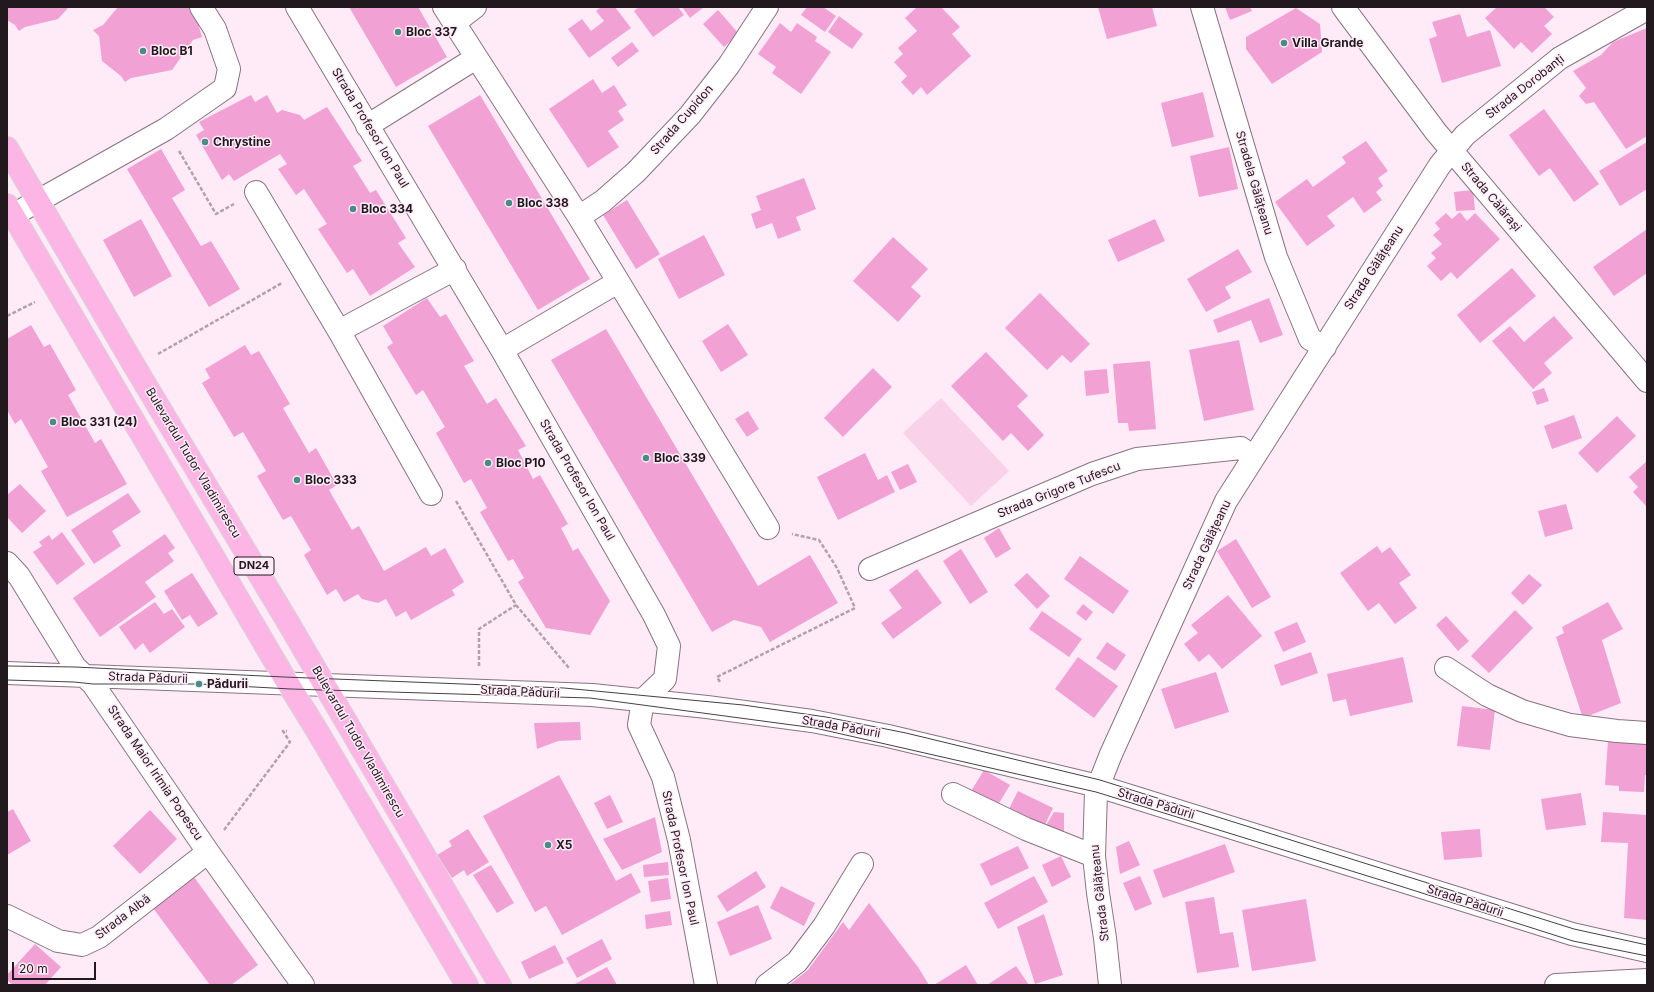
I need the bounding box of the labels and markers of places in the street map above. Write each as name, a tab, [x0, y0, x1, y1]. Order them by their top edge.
place label: Bloc 337	[406, 25, 457, 39]
marker: Bloc 337	[393, 27, 403, 37]
place label: Villa Grande	[1292, 36, 1363, 50]
marker: Villa Grande	[1279, 38, 1289, 48]
place label: Bloc B1	[151, 44, 193, 58]
marker: Bloc B1	[138, 46, 148, 56]
place label: Chrystine	[213, 135, 271, 149]
marker: Chrystine	[200, 137, 210, 147]
place label: Bloc 338	[517, 196, 569, 210]
marker: Bloc 338	[504, 198, 514, 208]
place label: Bloc 334	[361, 202, 413, 216]
marker: Bloc 334	[348, 204, 358, 214]
place label: Bloc 331 (24)	[61, 415, 137, 429]
marker: Bloc 331 (24)	[48, 417, 58, 427]
place label: Bloc 339	[654, 451, 706, 465]
marker: Bloc 339	[641, 453, 651, 463]
place label: Bloc P10	[496, 456, 545, 470]
marker: Bloc P10	[483, 458, 493, 468]
place label: Bloc 333	[305, 473, 357, 487]
marker: Bloc 333	[292, 475, 302, 485]
place label: Pădurii	[207, 677, 248, 691]
marker: Pădurii	[194, 679, 204, 689]
place label: X5	[556, 838, 573, 852]
marker: X5	[543, 840, 553, 850]

